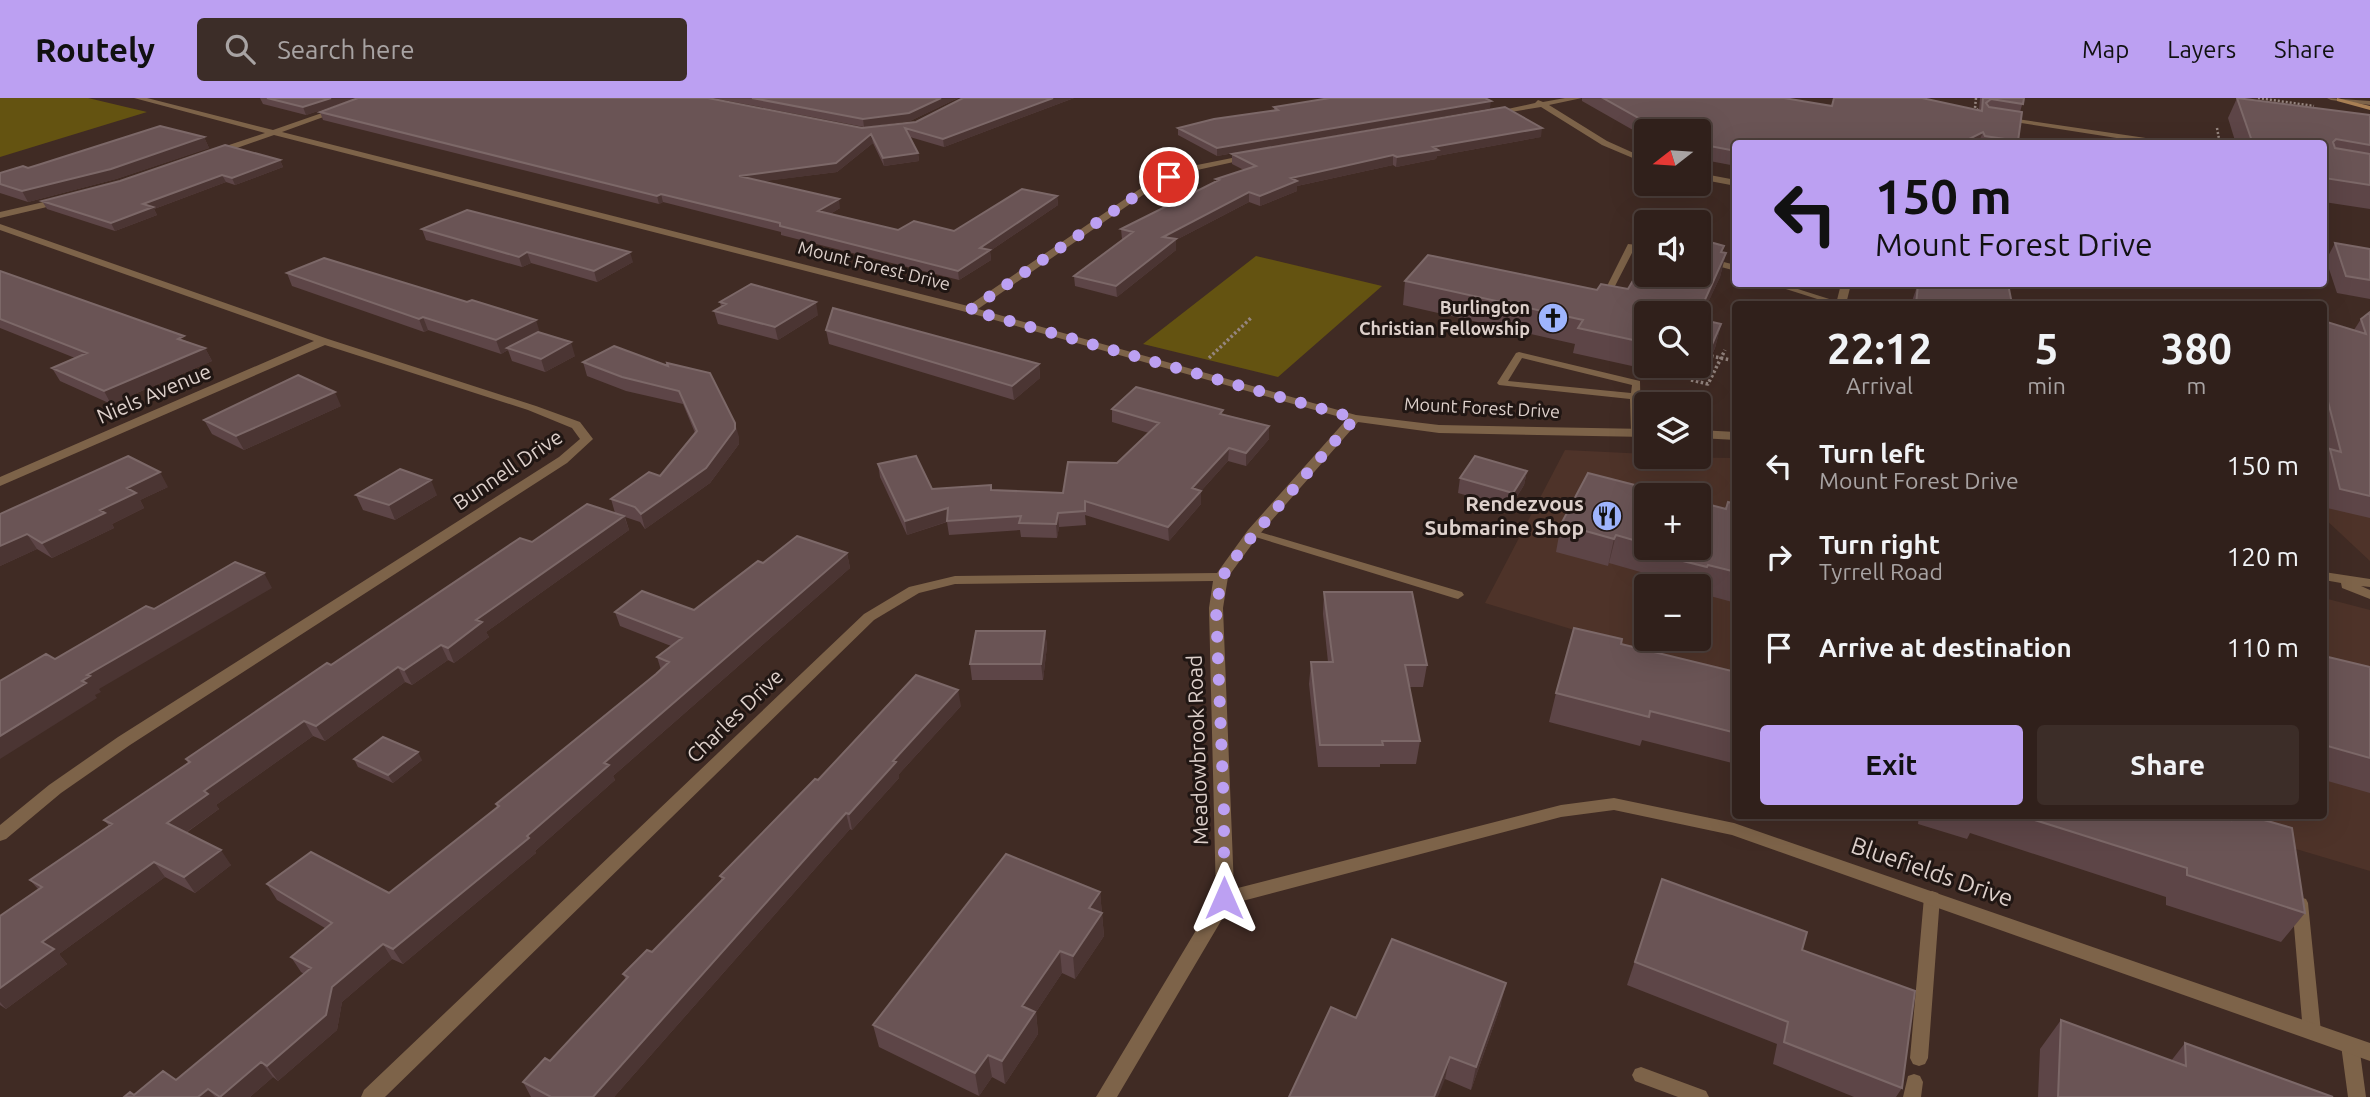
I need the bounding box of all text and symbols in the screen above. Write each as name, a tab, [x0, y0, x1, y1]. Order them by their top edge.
search box	[197, 18, 687, 81]
icon: search	[221, 30, 259, 68]
text: Routely	[35, 31, 155, 68]
text: Search here	[277, 35, 415, 64]
text: Map	[2082, 36, 2129, 63]
text: Layers	[2167, 36, 2236, 63]
text: Share	[2274, 36, 2335, 63]
north arrow	[1634, 119, 1712, 196]
map controls	[1634, 119, 1711, 651]
pin	[1139, 147, 1199, 207]
icon: arrive	[1150, 158, 1188, 196]
icon: left	[1760, 168, 1851, 259]
text: 150 m	[1875, 168, 2012, 223]
button: sound	[1634, 210, 1711, 287]
text: Mount Forest Drive	[1875, 226, 2153, 262]
street label: Mount Forest Drive	[796, 236, 952, 294]
place label: Burlington Christian Fellowship	[1359, 297, 1530, 338]
church icon: Burlington Christian Fellowship	[1536, 301, 1570, 335]
button: search	[1634, 301, 1711, 378]
text: 22:12	[1827, 325, 1932, 372]
text: 5	[2035, 325, 2058, 372]
text: 380	[2161, 325, 2232, 372]
street label: Niels Avenue	[93, 358, 214, 428]
text: Arrival	[1846, 373, 1913, 398]
text: min	[2027, 373, 2066, 398]
text: m	[2186, 373, 2206, 398]
button: layers	[1634, 392, 1711, 469]
street label: Mount Forest Drive	[1404, 393, 1561, 421]
street label: Bunnell Drive	[448, 424, 567, 514]
text: Turn left	[1819, 439, 1925, 468]
icon: left	[1760, 447, 1798, 485]
text: 150 m	[2227, 451, 2299, 480]
text: Mount Forest Drive	[1819, 468, 2019, 493]
button: +	[1634, 483, 1711, 560]
place label: Rendezvous Submarine Shop	[1424, 491, 1584, 539]
restaurant icon: Rendezvous Submarine Shop	[1590, 499, 1624, 533]
text: Turn right	[1819, 530, 1940, 559]
icon: right	[1760, 538, 1798, 576]
text: 120 m	[2227, 542, 2299, 571]
text: Tyrrell Road	[1819, 559, 1943, 584]
button: −	[1634, 574, 1711, 651]
icon: arrive	[1760, 629, 1798, 667]
text: Arrive at destination	[1819, 633, 2072, 662]
text: 110 m	[2227, 633, 2299, 662]
street label: Meadowbrook Road	[1182, 655, 1212, 845]
street label: Charles Drive	[681, 663, 787, 767]
button: Exit	[1760, 725, 2023, 805]
button: Share	[2037, 725, 2299, 805]
street label: Bluefields Drive	[1848, 831, 2017, 912]
position arrow	[1187, 861, 1261, 935]

